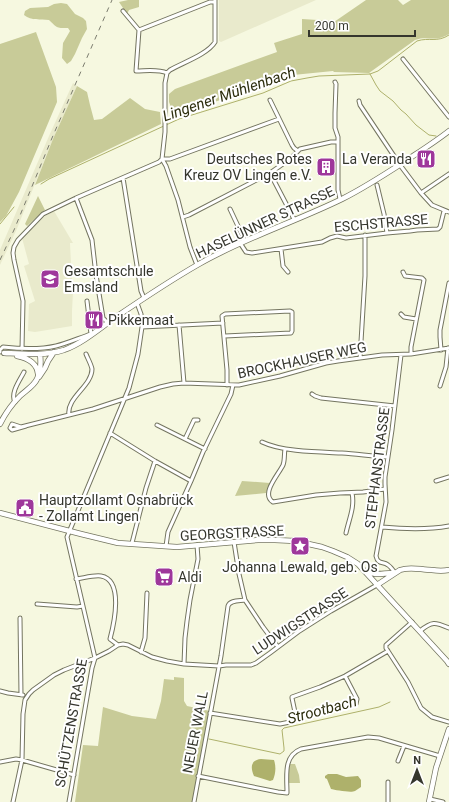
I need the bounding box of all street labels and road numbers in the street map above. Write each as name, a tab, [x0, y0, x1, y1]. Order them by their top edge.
street label: HASELÜNNER STRASSE	[193, 183, 337, 261]
street label: ESCHSTRASSE	[333, 211, 429, 235]
street label: BROCKHAUSER WEG	[236, 339, 368, 381]
street label: STEPHANSTRASSE	[362, 407, 392, 529]
street label: GEORGSTRASSE	[180, 522, 285, 544]
street label: LUDWIGSTRASSE	[249, 584, 351, 658]
street label: SCHÜTZENSTRASSE	[52, 657, 90, 788]
street label: NEUER WALL	[179, 689, 211, 774]

